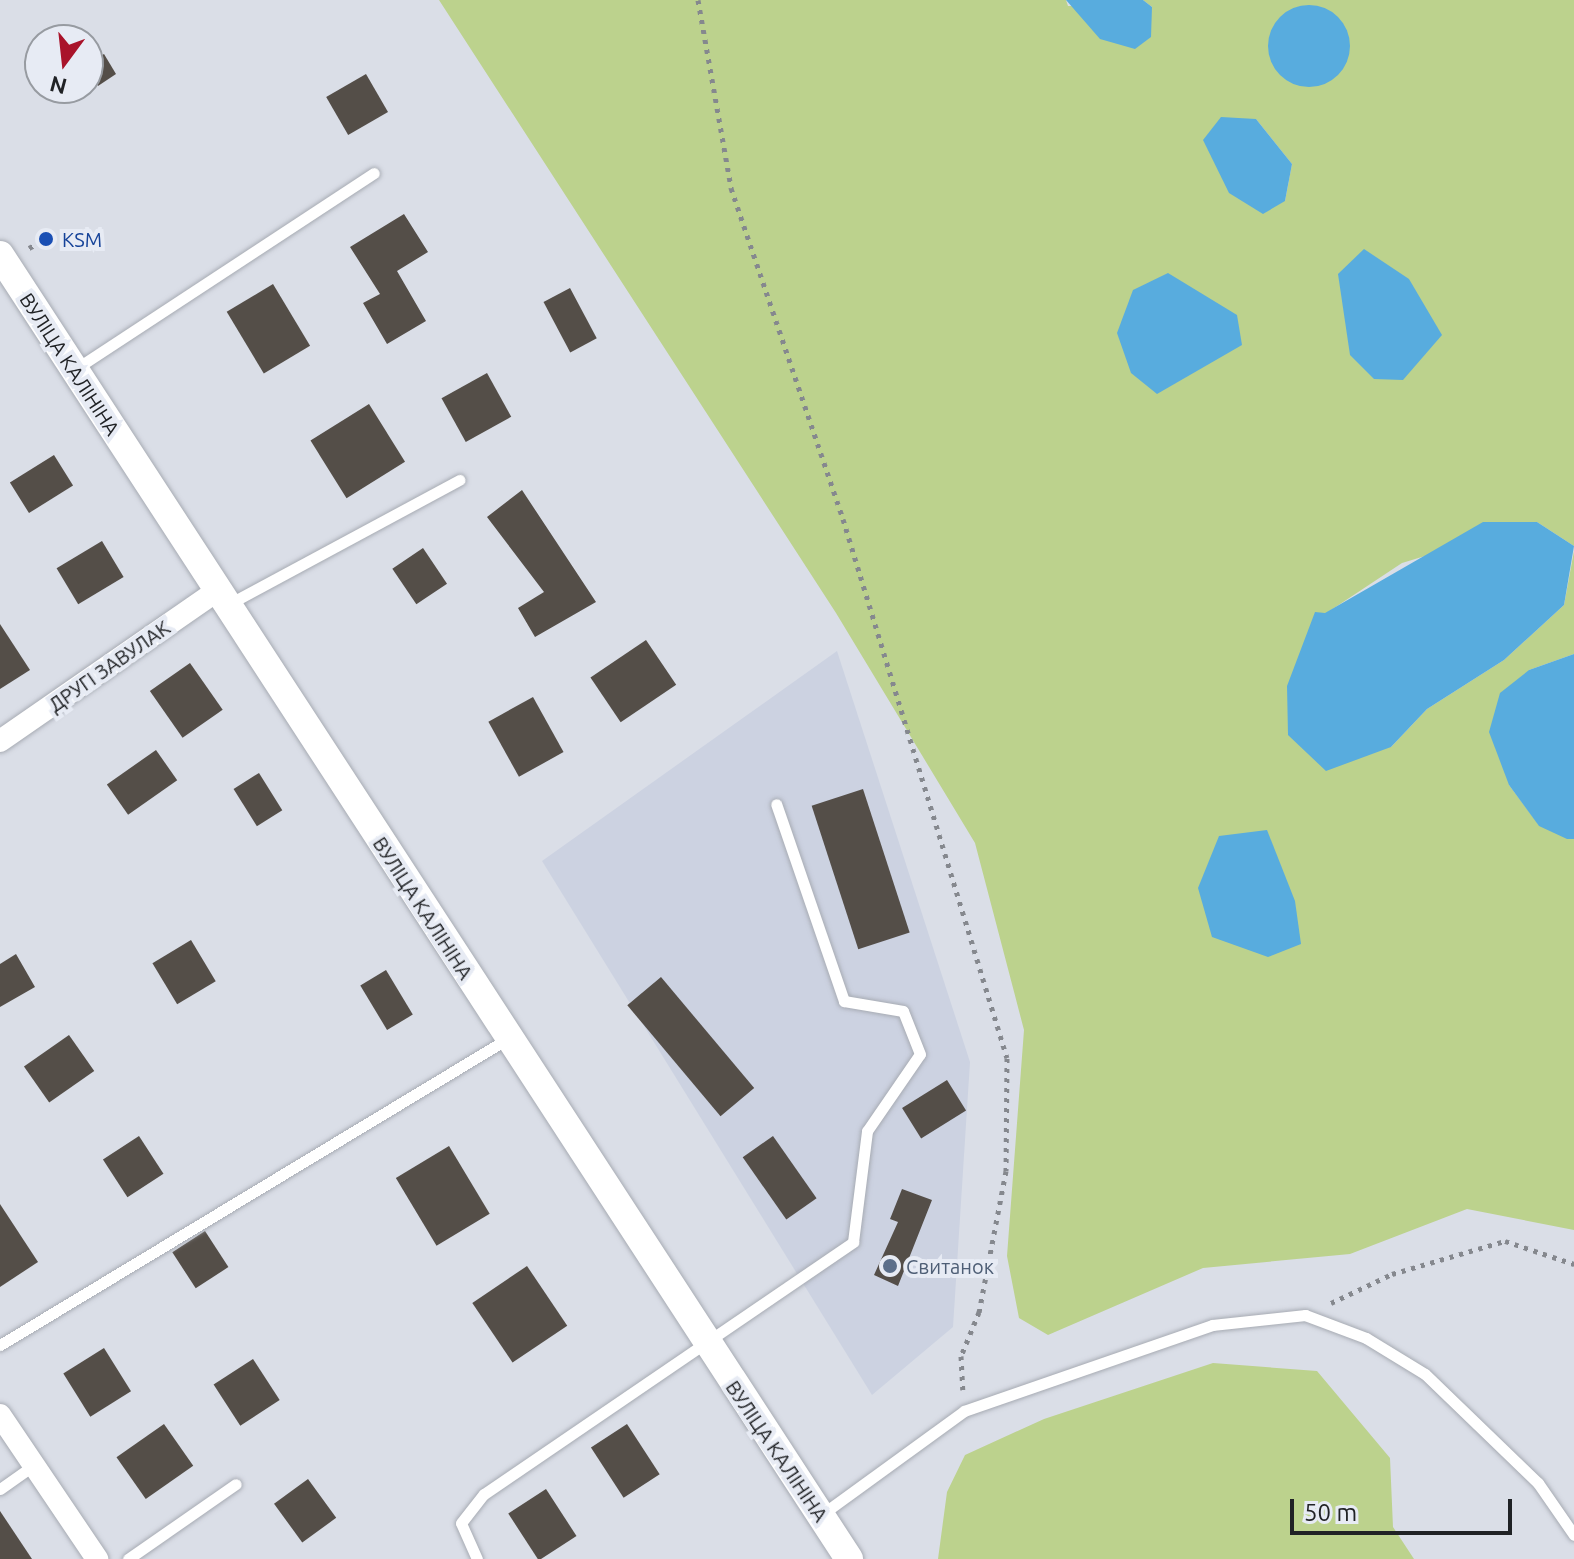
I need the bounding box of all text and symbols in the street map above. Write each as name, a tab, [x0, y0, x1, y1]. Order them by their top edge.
north arrow	[24, 24, 104, 104]
text: N	[47, 72, 69, 100]
place label: KSM	[62, 227, 102, 251]
marker: KSM	[37, 230, 55, 248]
street label: ВУЛІЦА КАЛІНІНА	[15, 288, 125, 440]
street label: ДРУГІ ЗАВУЛАК	[44, 615, 174, 717]
street label: ВУЛІЦА КАЛІНІНА	[368, 832, 478, 984]
place label: Свитанок	[906, 1254, 994, 1278]
marker: Свитанок	[881, 1257, 899, 1275]
street label: ВУЛІЦА КАЛІНІНА	[721, 1376, 833, 1526]
scale bar	[1294, 1483, 1516, 1533]
text: 50 m	[1304, 1499, 1357, 1526]

